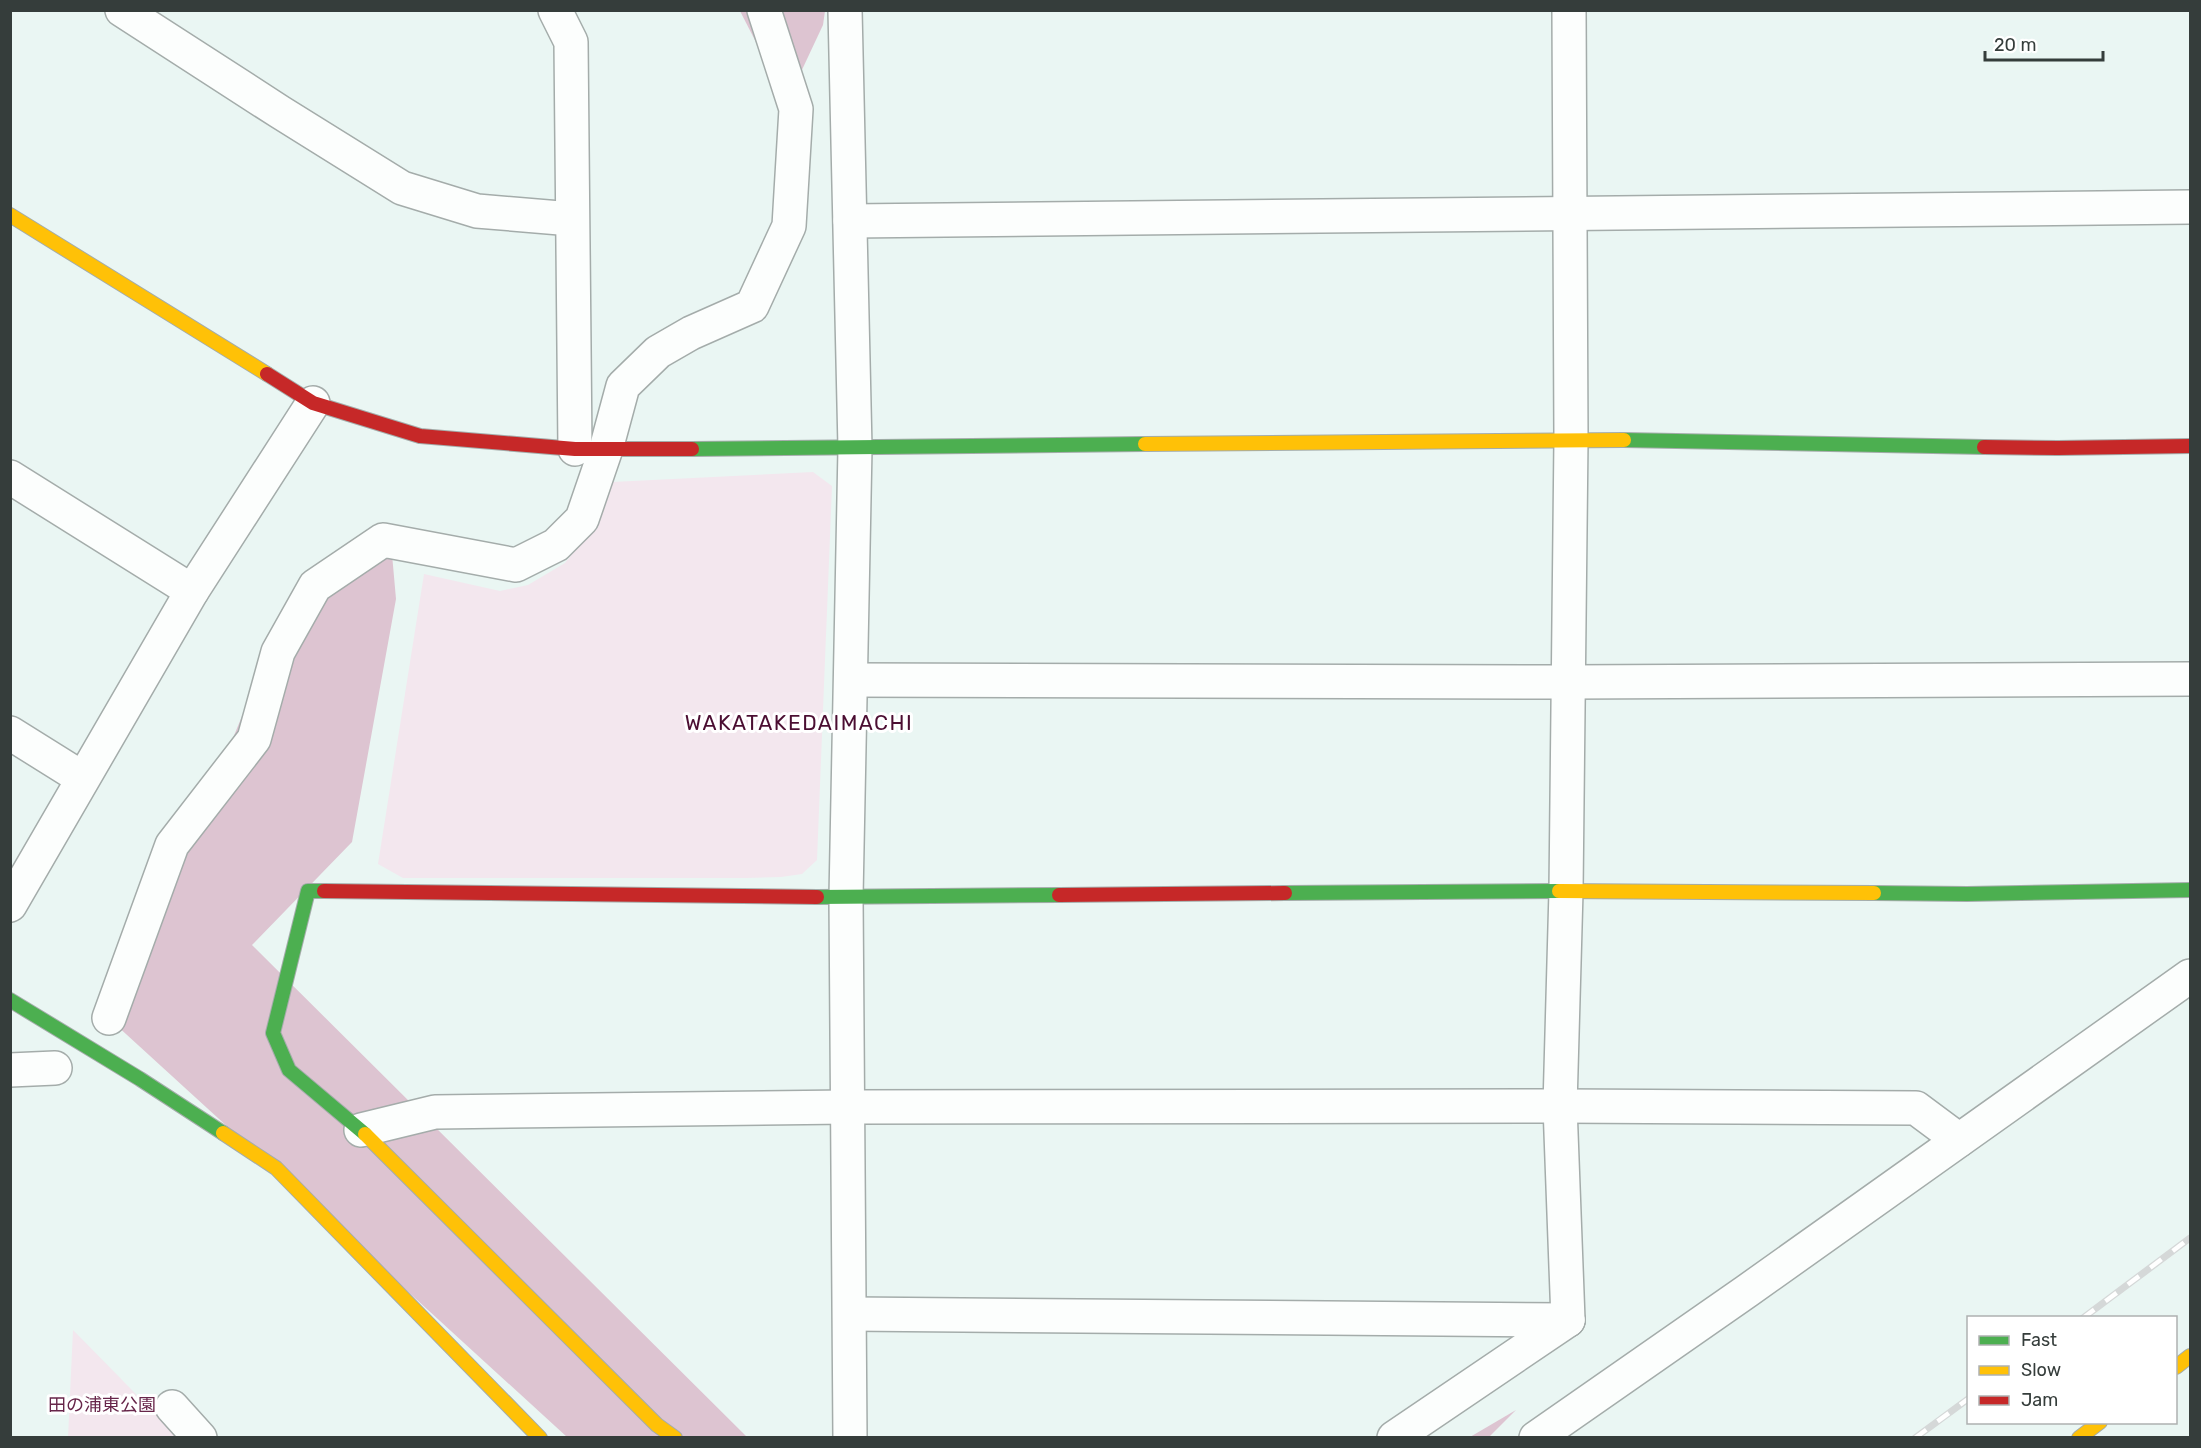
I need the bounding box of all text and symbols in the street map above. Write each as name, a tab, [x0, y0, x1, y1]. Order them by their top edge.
scale bar	[1985, 24, 2104, 62]
text: 20 m	[1994, 34, 2036, 56]
district label: WAKATAKEDAIMACHI	[685, 710, 913, 735]
legend	[1967, 1316, 2177, 1424]
text: Fast	[2021, 1329, 2057, 1351]
text: Slow	[2021, 1359, 2061, 1381]
text: Jam	[2021, 1389, 2058, 1411]
park label: 田の浦東公園	[48, 1394, 156, 1416]

